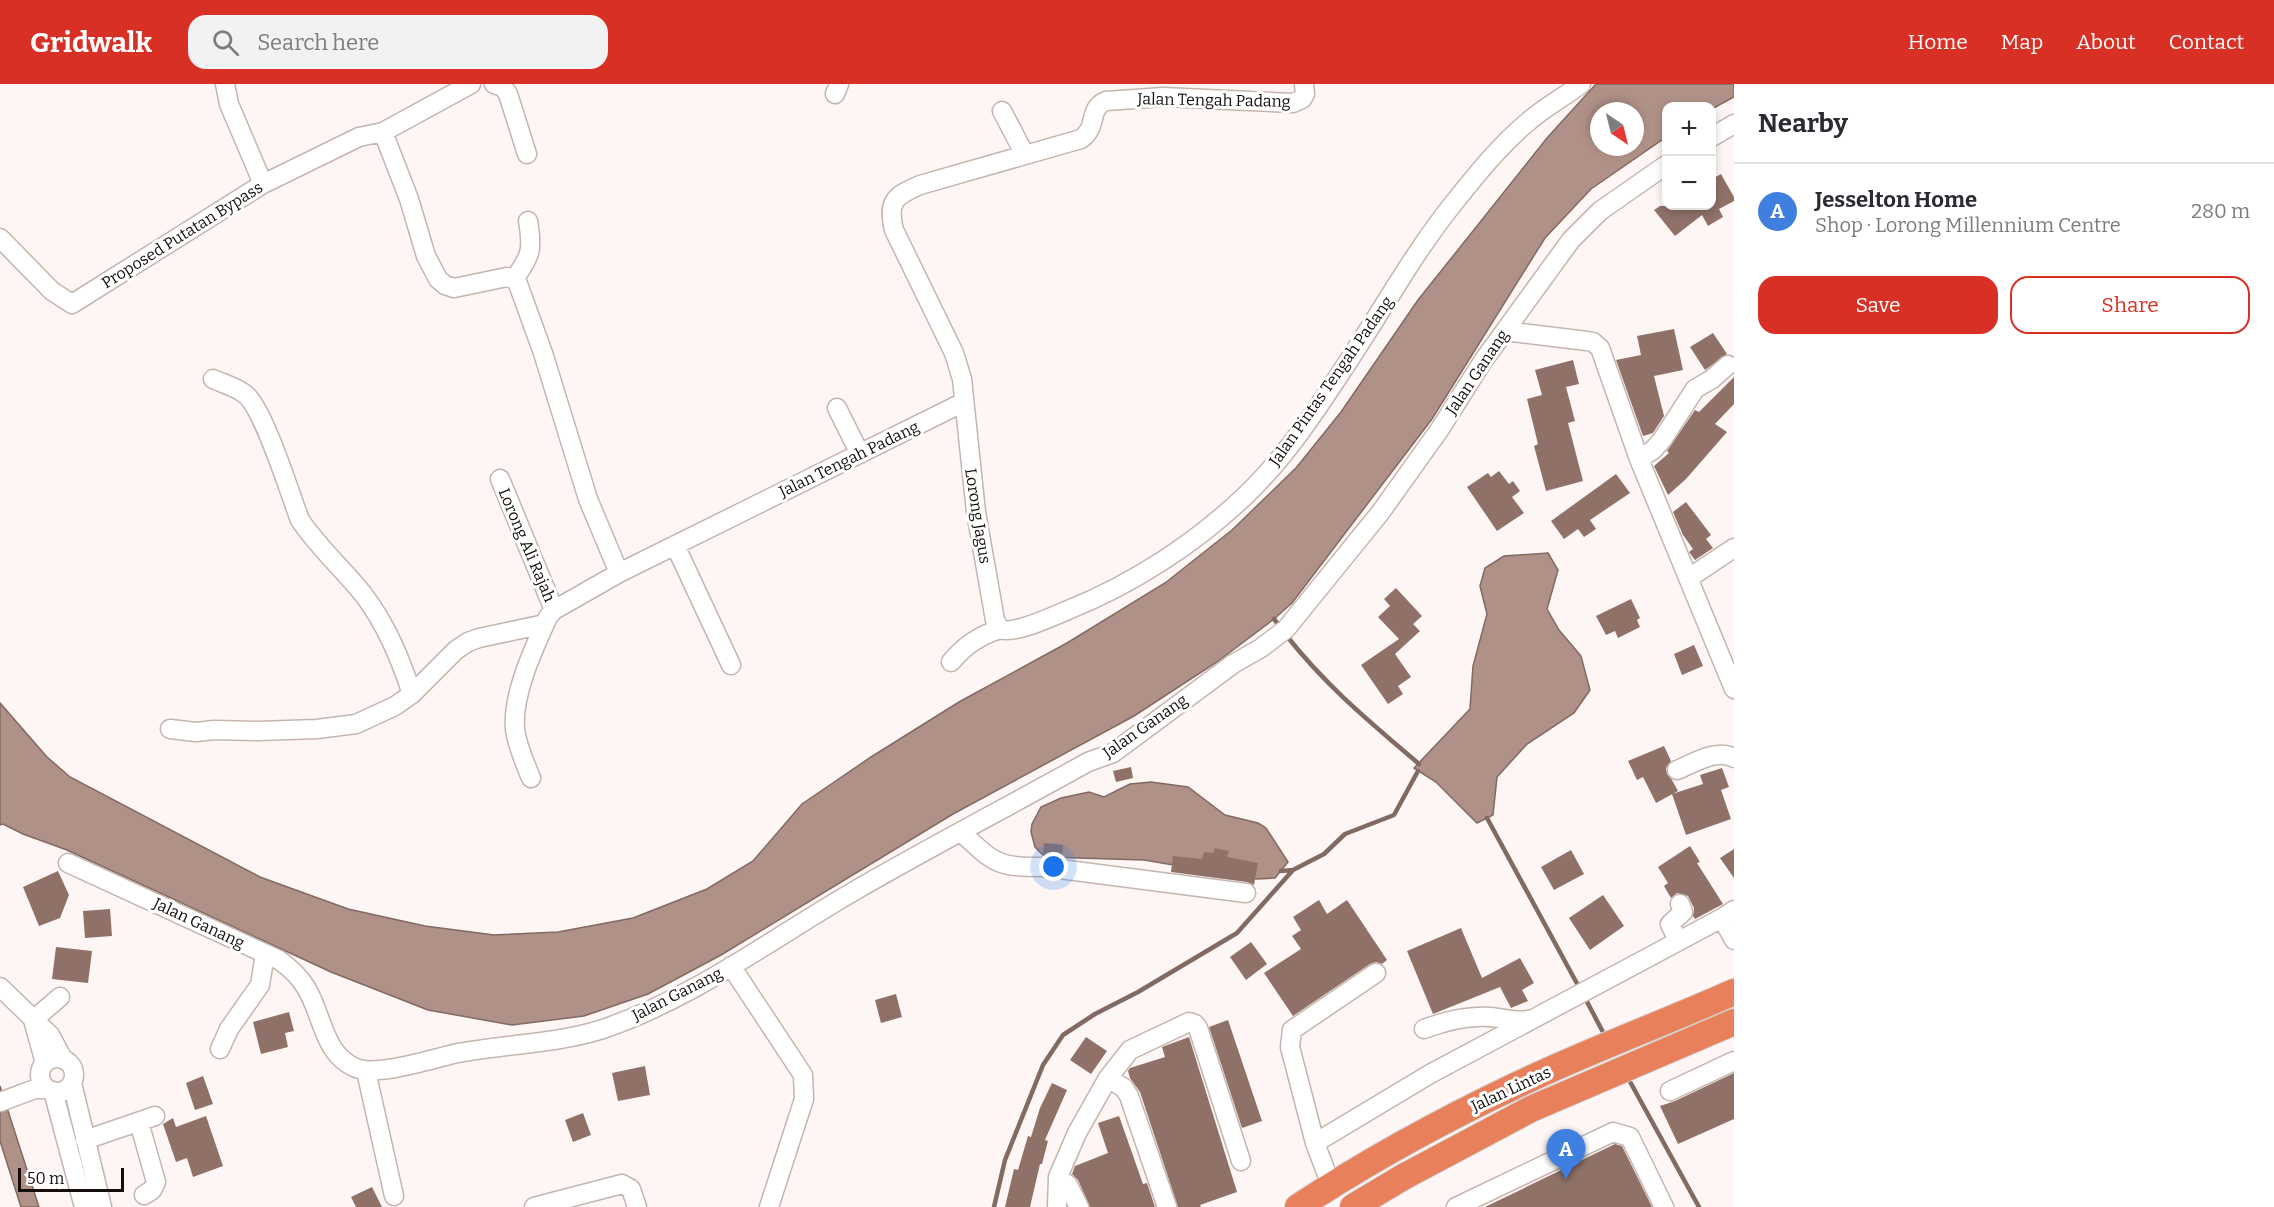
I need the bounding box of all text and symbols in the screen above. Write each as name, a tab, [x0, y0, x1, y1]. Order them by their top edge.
search box	[188, 15, 608, 69]
text: Gridwalk	[30, 26, 152, 59]
icon: search	[209, 26, 242, 59]
text: Search here	[257, 29, 379, 56]
text: Home	[1908, 29, 1968, 55]
text: Map	[2001, 29, 2043, 55]
text: About	[2076, 29, 2136, 55]
text: Contact	[2169, 29, 2244, 55]
street label: Jalan Tengah Padang	[1136, 89, 1291, 111]
north arrow	[1590, 102, 1644, 156]
map controls	[1662, 102, 1716, 210]
button: +	[1662, 102, 1716, 156]
text: Nearby	[1758, 108, 1848, 139]
button: −	[1662, 156, 1716, 210]
street label: Proposed Putatan Bypass	[98, 178, 266, 292]
text: Jesselton Home	[1815, 186, 1977, 213]
text: A	[1770, 199, 1785, 223]
text: 280 m	[2191, 199, 2250, 223]
text: Shop · Lorong Millennium Centre	[1815, 213, 2121, 237]
button: Save	[1758, 276, 1998, 334]
button: Share	[2010, 276, 2250, 334]
street label: Jalan Pintas Tengah Padang	[1264, 292, 1397, 470]
street label: Jalan Ganang	[1441, 326, 1512, 419]
street label: Jalan Tengah Padang	[775, 417, 922, 502]
street label: Lorong Jagus	[961, 467, 995, 565]
street label: Lorong Ali Rajah	[494, 485, 560, 605]
street label: Jalan Ganang	[1098, 690, 1191, 763]
your location	[1039, 852, 1068, 881]
street label: Jalan Ganang	[149, 893, 248, 952]
street label: Jalan Ganang	[628, 963, 725, 1025]
street label: Jalan Lintas	[1467, 1062, 1554, 1116]
pin: A	[1546, 1130, 1586, 1179]
scale bar	[18, 1165, 124, 1192]
text: 50 m	[27, 1169, 64, 1188]

